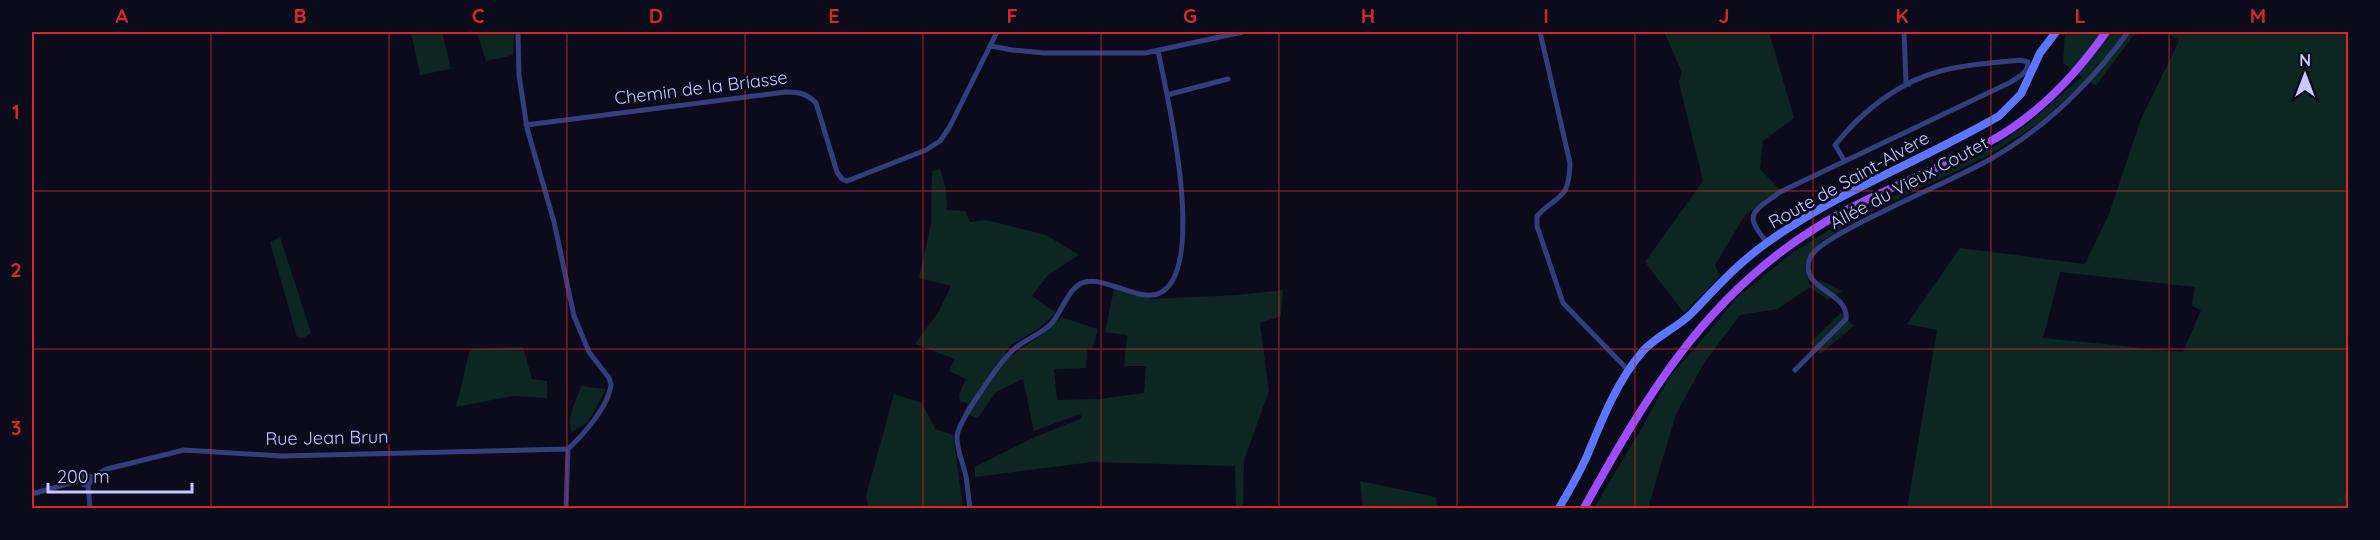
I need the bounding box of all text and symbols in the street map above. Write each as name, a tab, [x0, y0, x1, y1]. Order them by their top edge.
text: A	[116, 3, 129, 28]
text: B	[293, 3, 307, 28]
text: C	[472, 3, 485, 28]
text: D	[649, 3, 663, 28]
text: E	[828, 3, 840, 28]
text: F	[1006, 3, 1018, 28]
text: G	[1183, 3, 1197, 28]
text: H	[1361, 3, 1375, 28]
text: I	[1543, 3, 1549, 28]
text: J	[1718, 3, 1730, 28]
text: K	[1895, 3, 1909, 28]
text: L	[2074, 3, 2086, 28]
text: M	[2250, 3, 2266, 28]
north arrow	[2275, 45, 2335, 105]
text: N	[2299, 50, 2311, 70]
street label: Chemin de la Briasse	[613, 65, 789, 110]
text: 1	[12, 99, 20, 124]
street label: Route de Saint-Alvère	[1764, 126, 1933, 233]
street label: Allée du Vieux Coutet	[1826, 131, 1992, 234]
text: 2	[10, 257, 22, 282]
text: 3	[11, 415, 21, 440]
street label: Rue Jean Brun	[265, 425, 389, 450]
scale bar	[48, 456, 192, 494]
text: 200 m	[57, 465, 110, 488]

